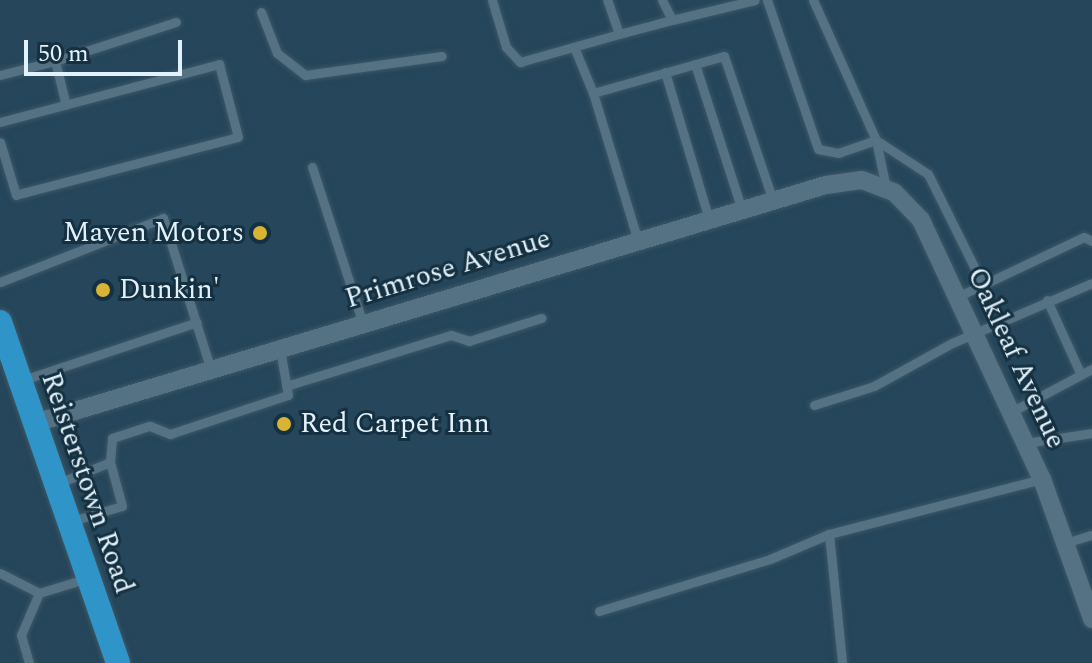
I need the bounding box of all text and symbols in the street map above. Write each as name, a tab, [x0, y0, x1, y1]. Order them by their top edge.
scale bar	[28, 24, 186, 74]
text: 50 m	[38, 36, 89, 72]
place label: Maven Motors	[63, 216, 244, 250]
street label: Primrose Avenue	[341, 222, 555, 316]
marker: Maven Motors	[251, 224, 269, 242]
street label: Oakleaf Avenue	[959, 262, 1073, 454]
place label: Dunkin'	[119, 273, 220, 307]
marker: Dunkin'	[94, 281, 112, 299]
street label: Reisterstown Road	[33, 368, 141, 598]
place label: Red Carpet Inn	[300, 407, 490, 441]
marker: Red Carpet Inn	[275, 415, 293, 433]

